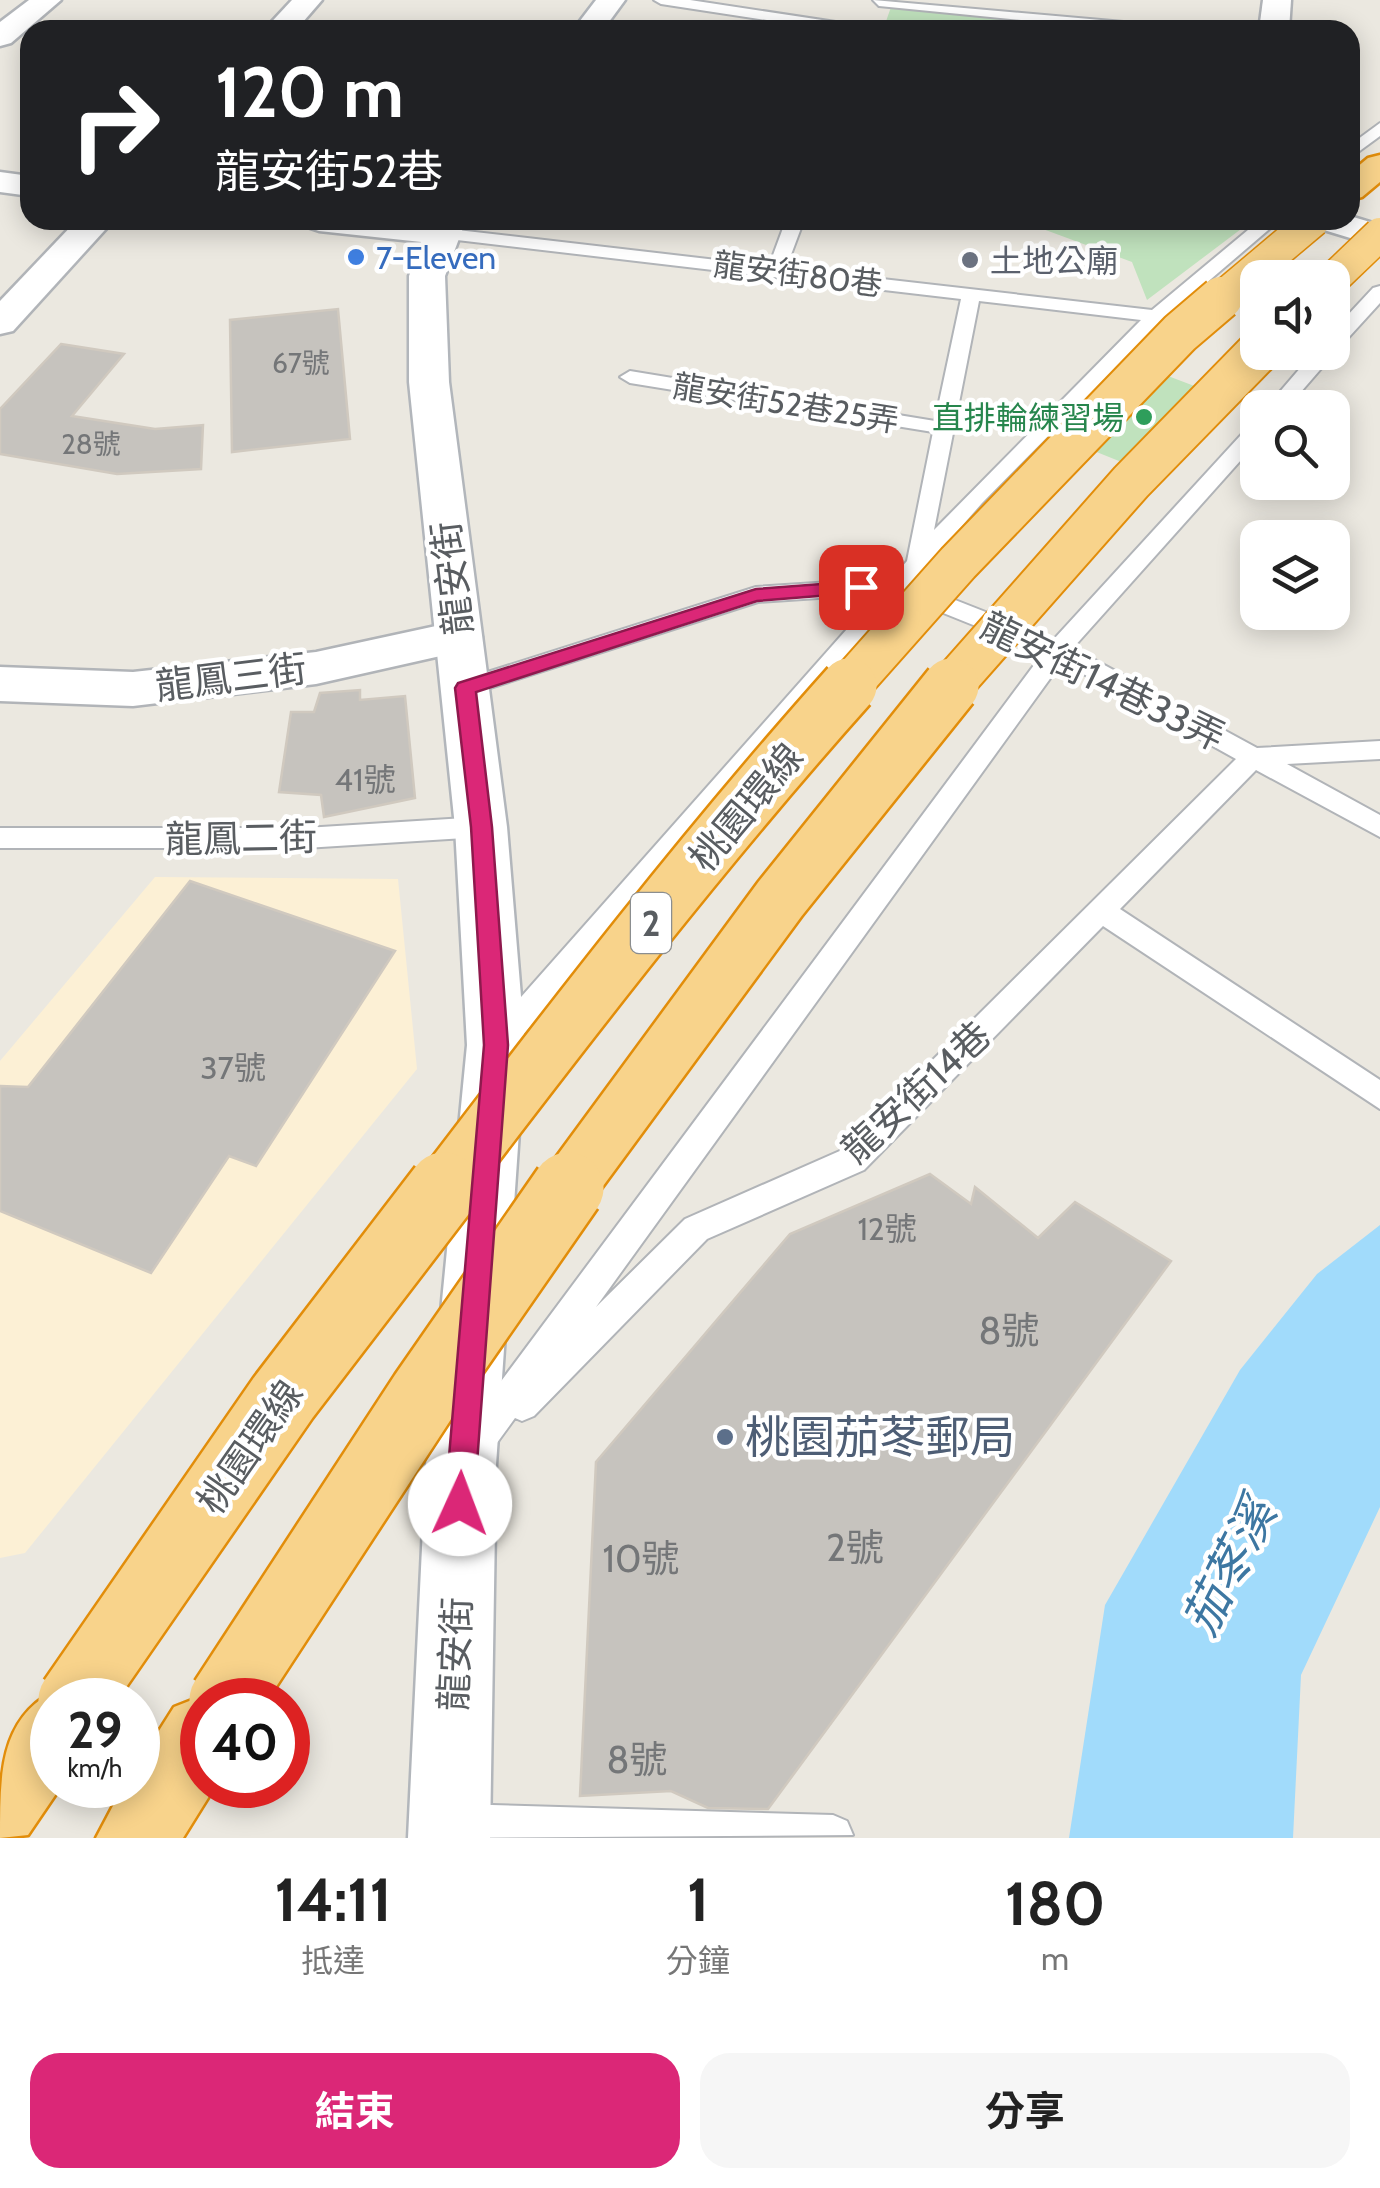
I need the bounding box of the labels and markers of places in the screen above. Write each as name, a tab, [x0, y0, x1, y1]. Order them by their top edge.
place label: 7-Eleven	[376, 238, 496, 277]
place label: 土地公廟	[990, 241, 1118, 280]
marker: 7-Eleven	[345, 246, 367, 268]
marker: 土地公廟	[959, 249, 981, 271]
place label: 直排輪練習場	[932, 398, 1124, 437]
marker: 直排輪練習場	[1133, 406, 1155, 428]
pin	[819, 545, 904, 630]
place label: 桃園茄苳郵局	[745, 1410, 1015, 1464]
marker: 桃園茄苳郵局	[714, 1426, 736, 1448]

